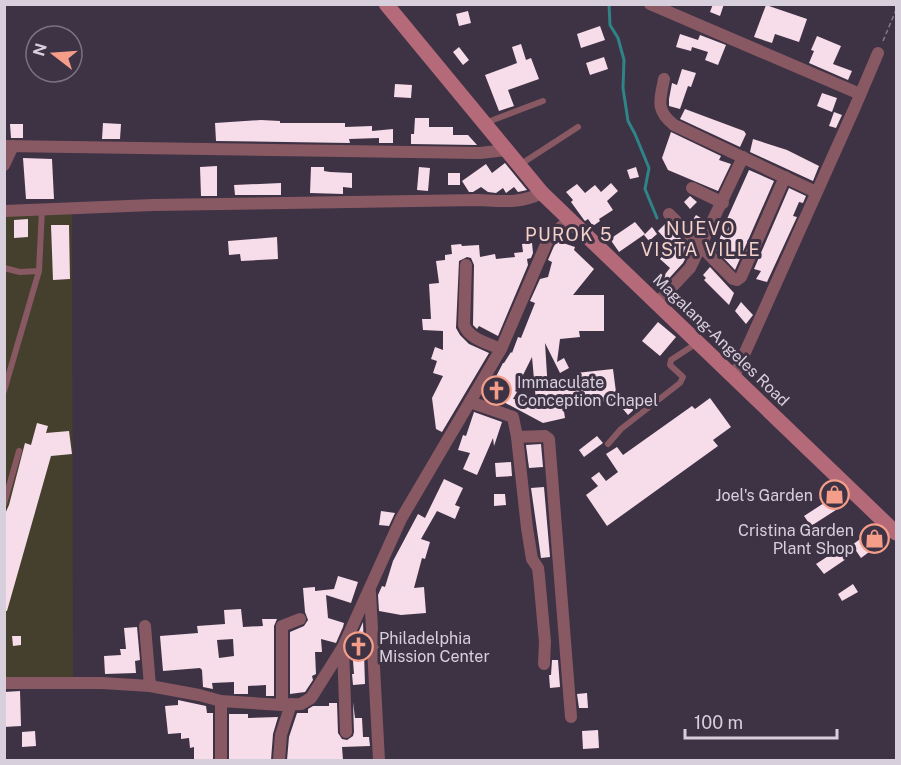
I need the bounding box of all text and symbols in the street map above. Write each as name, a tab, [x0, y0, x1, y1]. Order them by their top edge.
north arrow	[24, 24, 84, 84]
text: N	[29, 41, 51, 59]
district label: NUEVO VISTA VILLE	[641, 218, 761, 260]
district label: PUROK 5	[525, 224, 613, 245]
street label: Magalang-Angeles Road	[649, 270, 793, 410]
place label: Immaculate Conception Chapel	[517, 373, 658, 410]
church icon: Immaculate Conception Chapel	[480, 375, 512, 407]
shop icon: Joel's Garden	[818, 479, 850, 511]
place label: Joel's Garden	[715, 486, 813, 505]
place label: Cristina Garden Plant Shop	[738, 521, 854, 558]
shop icon: Cristina Garden Plant Shop	[859, 523, 891, 555]
place label: Philadelphia Mission Center	[379, 629, 490, 666]
church icon: Philadelphia Mission Center	[342, 631, 374, 663]
scale bar	[685, 702, 836, 740]
text: 100 m	[694, 712, 743, 733]

